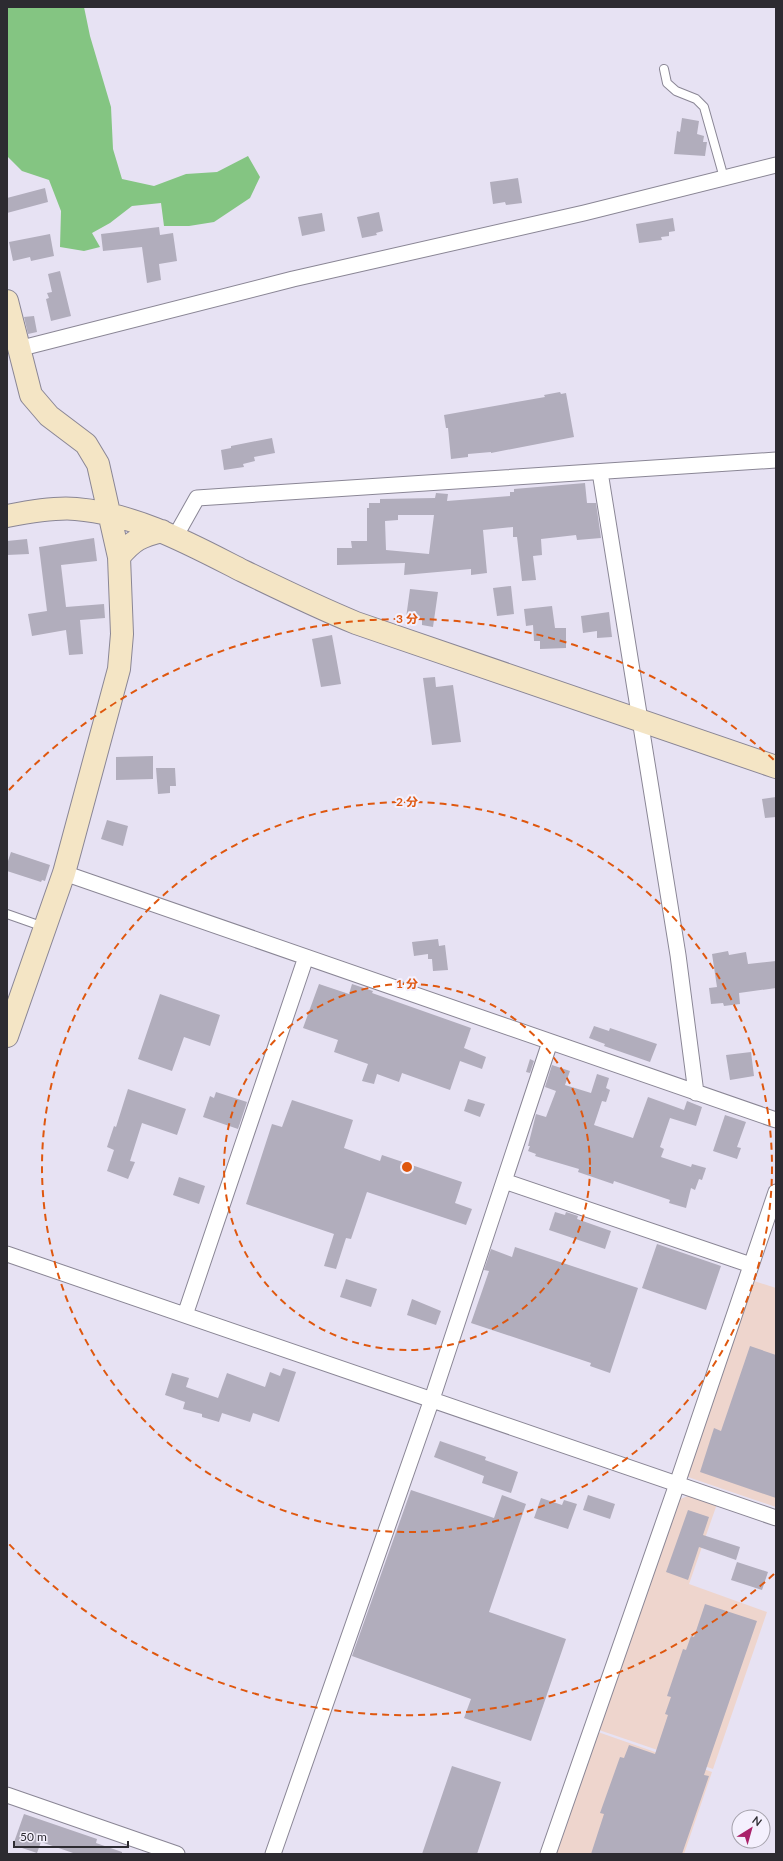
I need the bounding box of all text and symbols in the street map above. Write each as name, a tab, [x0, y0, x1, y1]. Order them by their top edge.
text: 3 分	[396, 611, 418, 626]
text: 2 分	[396, 794, 418, 809]
text: 1 分	[396, 976, 418, 991]
centre of rings	[400, 1160, 414, 1174]
north arrow	[731, 1809, 771, 1849]
text: N	[750, 1813, 765, 1828]
scale bar	[14, 1823, 128, 1849]
text: 50 m	[20, 1829, 47, 1844]

